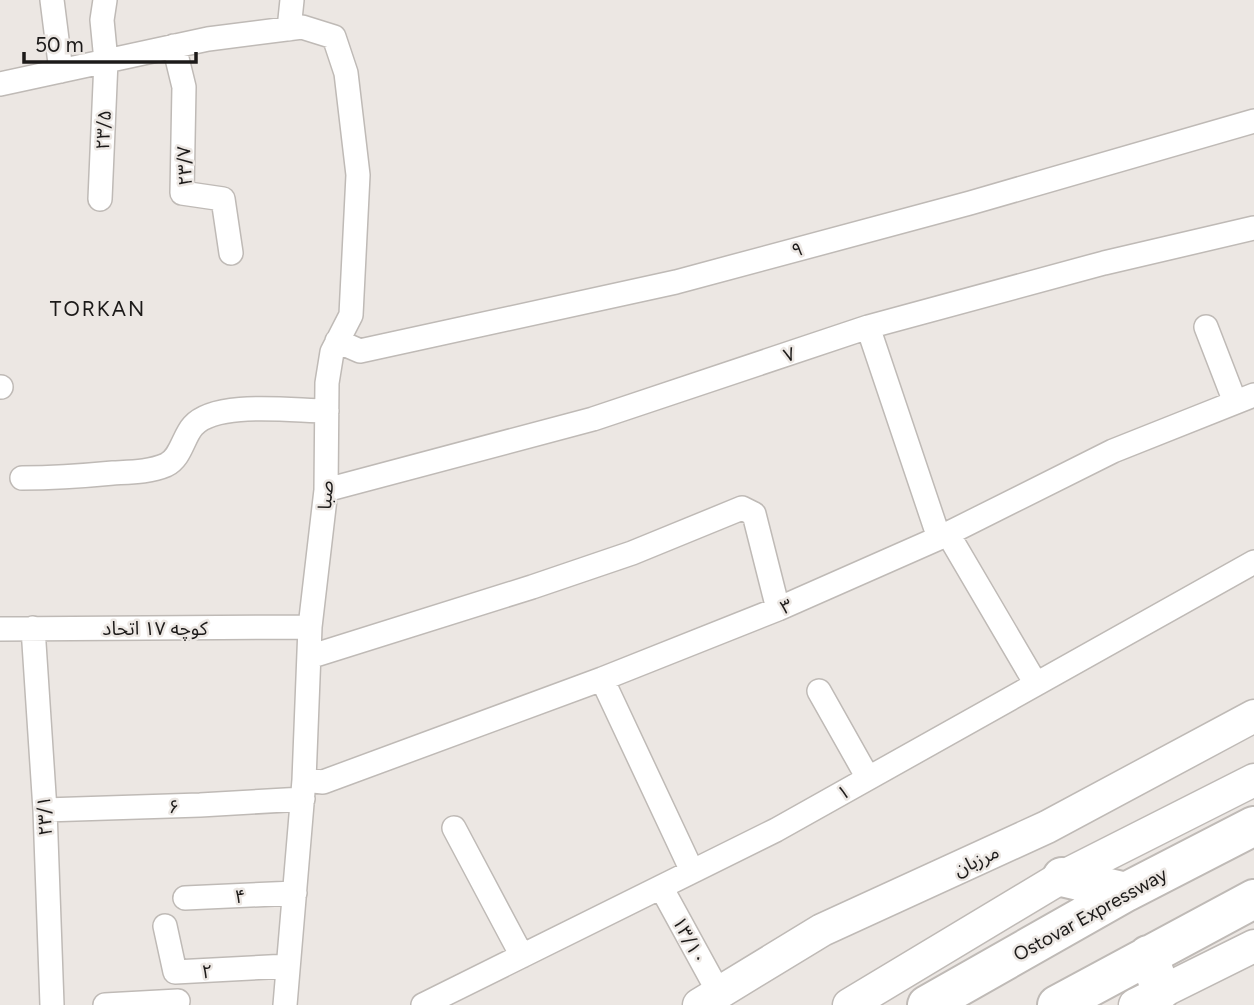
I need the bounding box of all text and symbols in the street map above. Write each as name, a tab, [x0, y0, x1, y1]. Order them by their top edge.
scale bar	[24, 21, 196, 65]
text: 50 m	[35, 32, 84, 57]
street label: ۲۳/۵	[91, 109, 116, 151]
street label: ۲۳/۷	[172, 145, 197, 187]
street label: ۹	[789, 237, 805, 262]
district label: TORKAN	[50, 296, 146, 321]
street label: ۷	[780, 342, 798, 367]
street label: صبا	[313, 480, 338, 510]
street label: ۳	[777, 594, 796, 619]
street label: کوچه ۱۷ اتحاد	[102, 617, 209, 641]
street label: ۱	[833, 780, 854, 805]
street label: ۲۳/۱	[32, 795, 57, 837]
street label: ۶	[168, 795, 180, 818]
street label: مرزبان	[950, 840, 1003, 881]
street label: Ostovar Expressway	[1009, 863, 1171, 966]
street label: ۴	[234, 885, 246, 908]
street label: ۱۳/۱۰	[667, 912, 712, 968]
street label: ۲	[201, 960, 213, 983]

